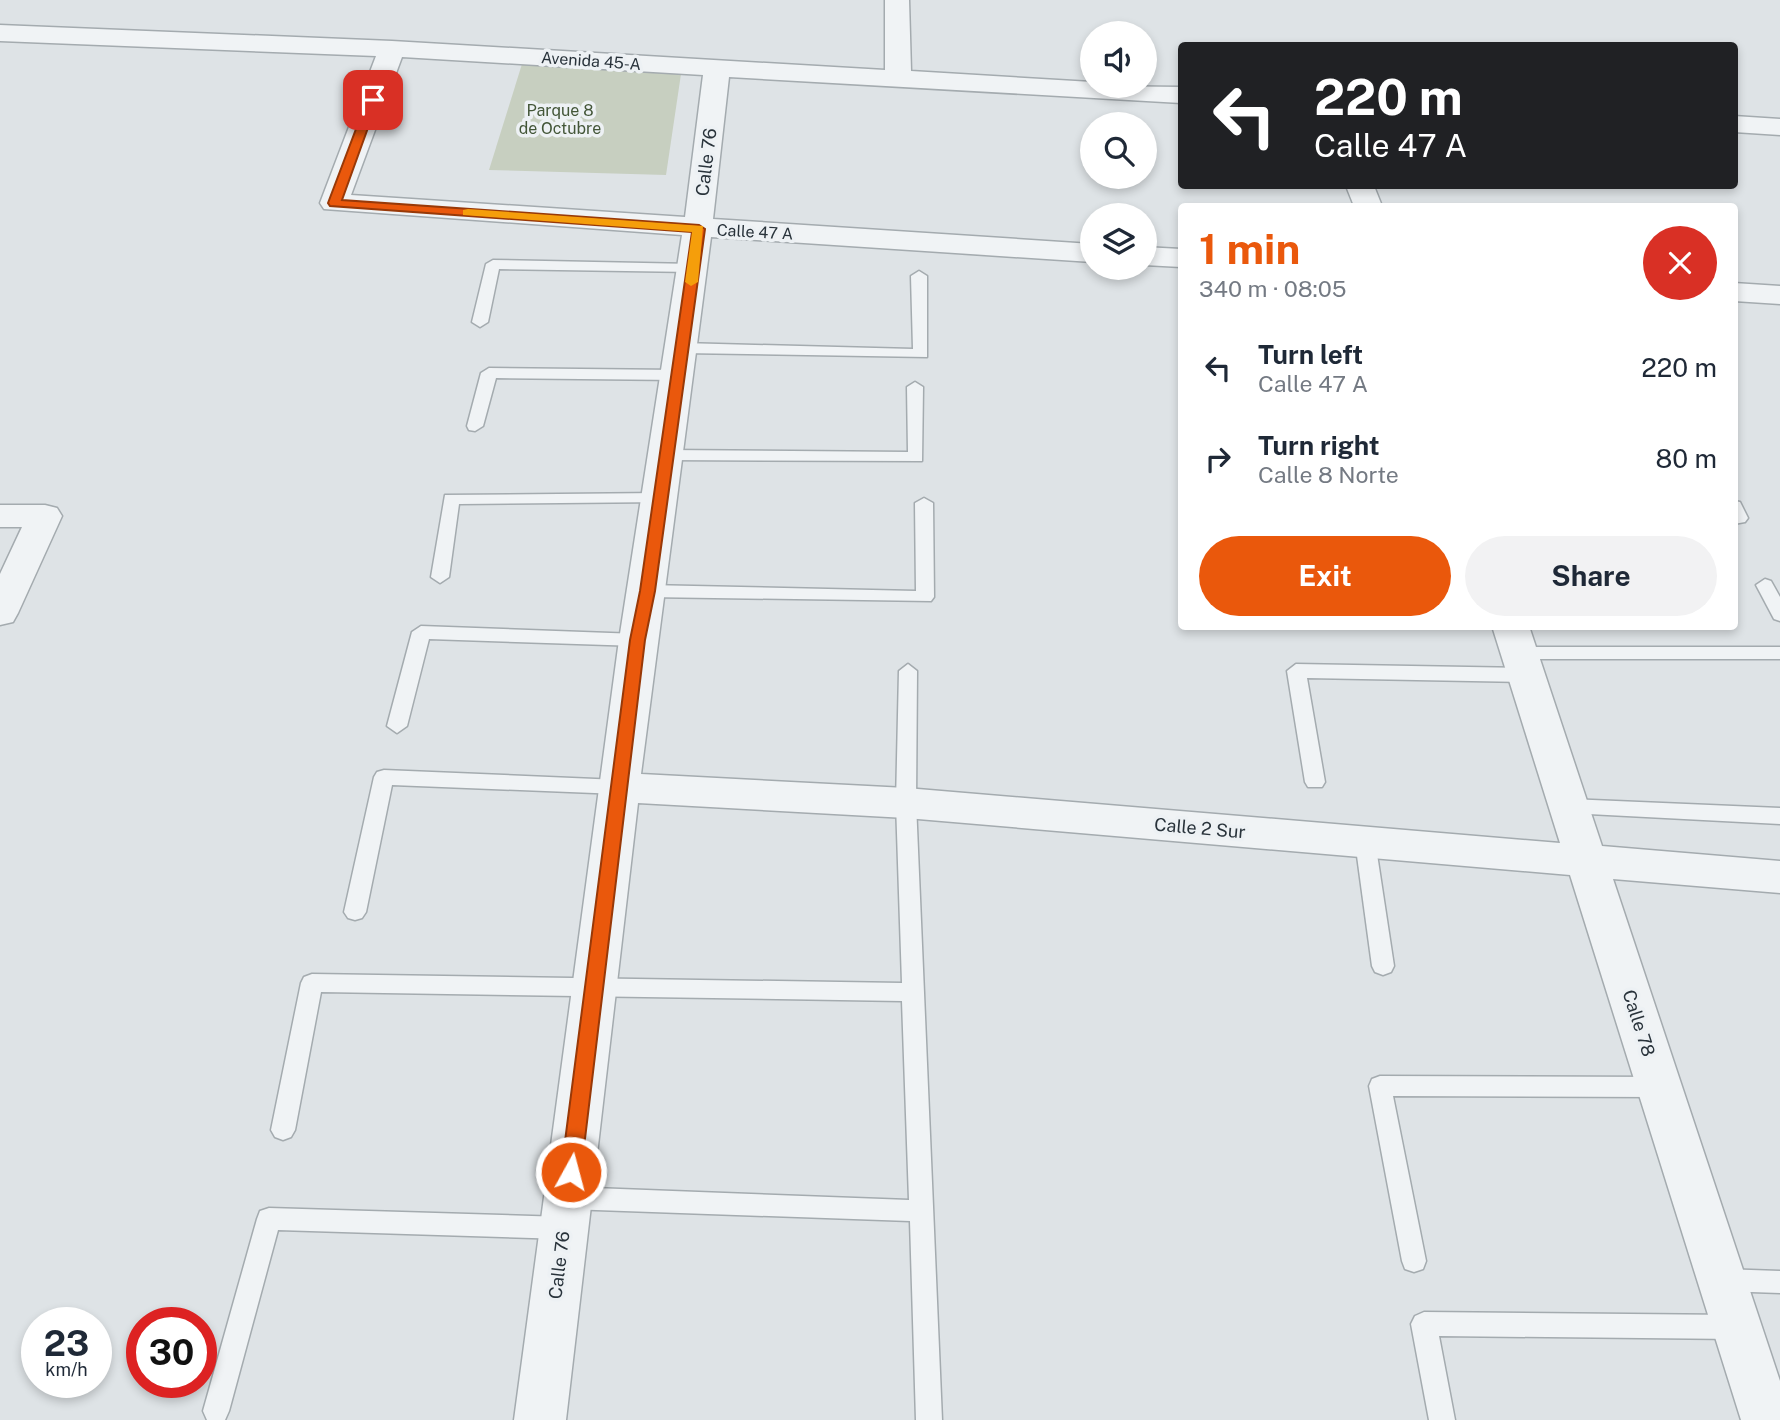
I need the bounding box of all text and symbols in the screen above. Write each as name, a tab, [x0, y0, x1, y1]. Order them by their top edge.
map controls	[1080, 21, 1157, 280]
button: sound	[1080, 21, 1157, 98]
street label: Avenida 45-A	[540, 48, 642, 74]
text: 220 m	[1314, 68, 1463, 126]
pin	[343, 70, 403, 130]
icon: left	[1199, 70, 1290, 161]
icon: arrive	[354, 81, 392, 119]
park label: Parque 8 de Octubre	[519, 101, 601, 138]
button: search	[1080, 112, 1157, 189]
street label: Calle 76	[691, 127, 721, 197]
text: Calle 47 A	[1314, 127, 1467, 164]
button: layers	[1080, 203, 1157, 280]
street label: Calle 47 A	[716, 221, 794, 243]
text: 1 min	[1199, 224, 1300, 273]
button: close	[1643, 226, 1717, 300]
text: 340 m · 08:05	[1199, 275, 1347, 302]
text: Turn left	[1258, 339, 1363, 370]
icon: left	[1199, 349, 1237, 387]
text: 220 m	[1641, 352, 1717, 383]
text: Calle 47 A	[1258, 370, 1368, 397]
text: Turn right	[1258, 430, 1380, 461]
icon: right	[1199, 440, 1237, 478]
text: 80 m	[1656, 443, 1717, 474]
text: Calle 8 Norte	[1258, 461, 1399, 488]
button: Exit	[1199, 536, 1451, 616]
button: Share	[1465, 536, 1717, 616]
street label: Calle 2 Sur	[1153, 814, 1247, 842]
street label: Calle 78	[1618, 987, 1660, 1059]
position arrow	[534, 1135, 608, 1209]
street label: Calle 76	[544, 1230, 574, 1300]
speed limit sign: 30	[126, 1307, 217, 1398]
text: 23	[44, 1323, 89, 1364]
text: km/h	[45, 1359, 88, 1380]

